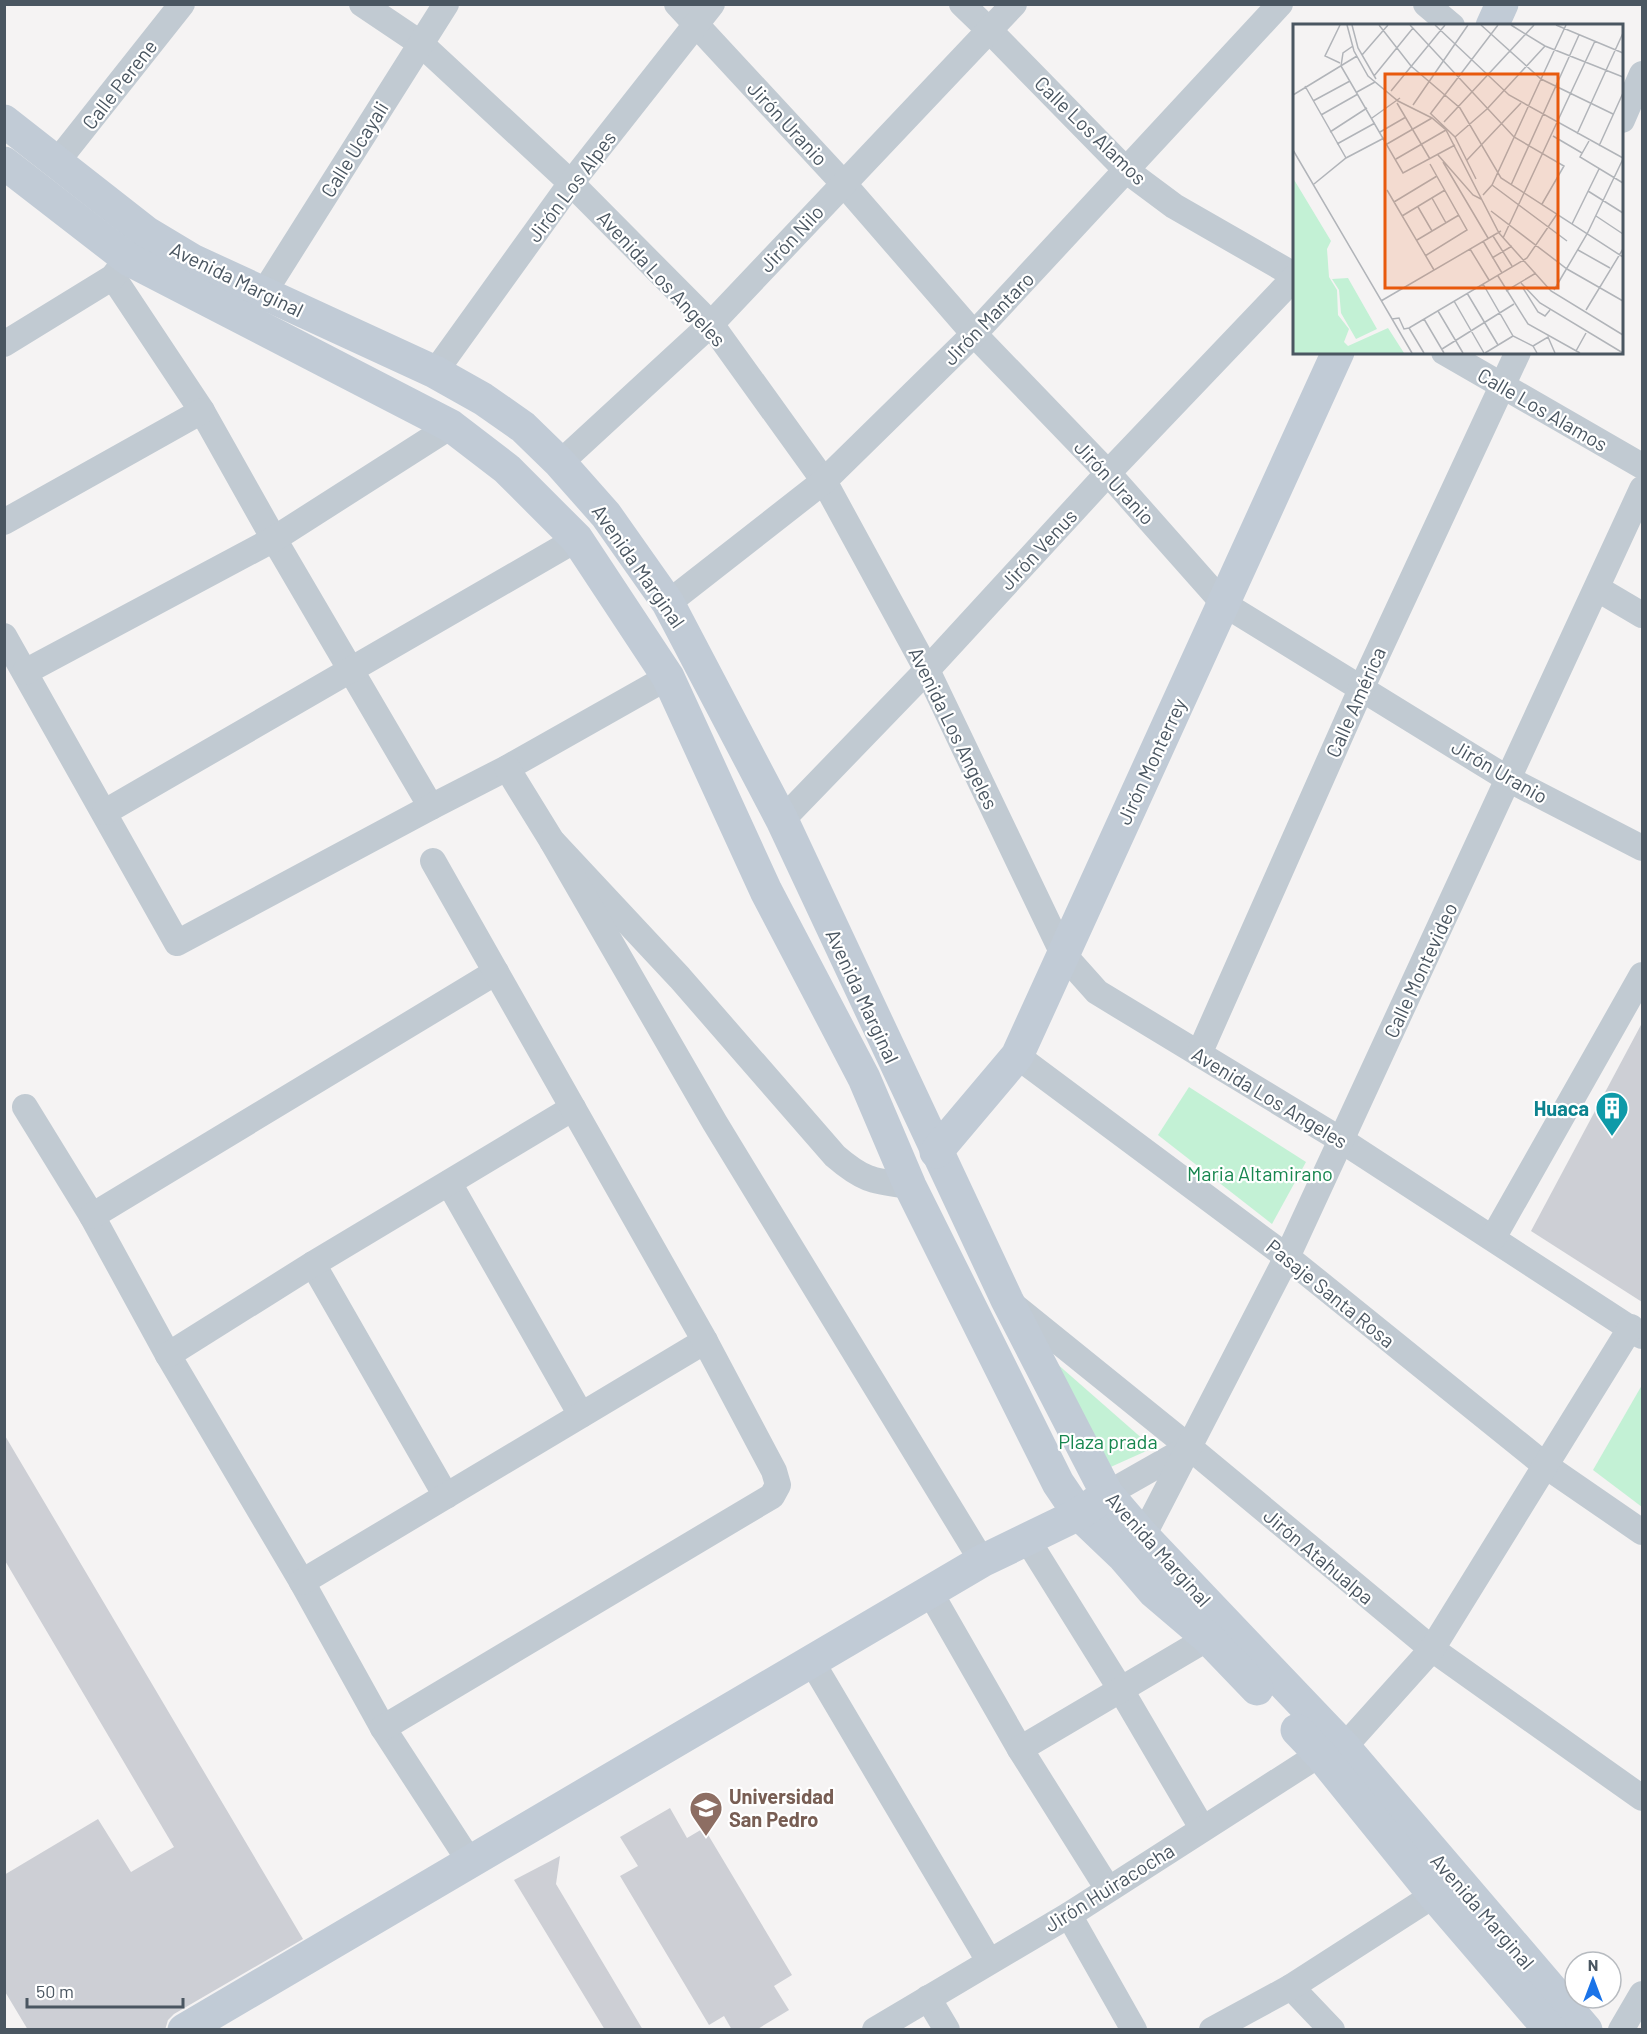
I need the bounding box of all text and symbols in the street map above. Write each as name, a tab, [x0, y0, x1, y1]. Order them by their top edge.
inset map	[1293, 24, 1623, 354]
street label: Calle Perene	[76, 34, 162, 134]
street label: Calle Los Alamos	[1030, 71, 1152, 189]
street label: Jirón Uranio	[743, 76, 833, 170]
street label: Calle Ucayali	[315, 97, 393, 201]
street label: Jirón Los Alpes	[521, 126, 621, 246]
street label: Jirón Nilo	[754, 199, 828, 277]
street label: Avenida Los Angeles	[593, 205, 731, 351]
street label: Avenida Marginal	[166, 236, 308, 322]
street label: Jirón Mantaro	[938, 266, 1038, 370]
street label: Calle Los Alamos	[1474, 362, 1612, 456]
street label: Jirón Uranio	[1070, 435, 1160, 529]
street label: Avenida Marginal	[587, 500, 691, 632]
street label: Jirón Venus	[994, 504, 1082, 594]
street label: Avenida Los Angeles	[904, 643, 1004, 813]
street label: Calle América	[1320, 643, 1390, 761]
street label: Jirón Monterrey	[1111, 694, 1191, 828]
street label: Jirón Uranio	[1448, 734, 1552, 808]
street label: Calle Montevideo	[1378, 899, 1462, 1041]
street label: Avenida Marginal	[821, 925, 905, 1067]
street label: Avenida Los Angeles	[1188, 1041, 1352, 1153]
building icon: Huaca	[1594, 1090, 1630, 1137]
place label: Huaca	[1534, 1096, 1589, 1120]
park label: Maria Altamirano	[1187, 1161, 1333, 1185]
street label: Pasaje Santa Rosa	[1262, 1234, 1400, 1352]
park label: Plaza prada	[1058, 1429, 1158, 1453]
street label: Avenida Marginal	[1101, 1487, 1217, 1611]
street label: Jirón Atahualpa	[1259, 1503, 1379, 1609]
place label: Universidad San Pedro	[729, 1784, 834, 1831]
school or university icon: Universidad San Pedro	[688, 1790, 724, 1837]
street label: Jirón Huiracocha	[1040, 1838, 1178, 1936]
street label: Avenida Marginal	[1426, 1848, 1540, 1974]
north arrow	[1563, 1950, 1623, 2010]
text: N	[1588, 1955, 1598, 1974]
scale bar	[27, 1971, 183, 2009]
text: 50 m	[36, 1980, 74, 2002]

